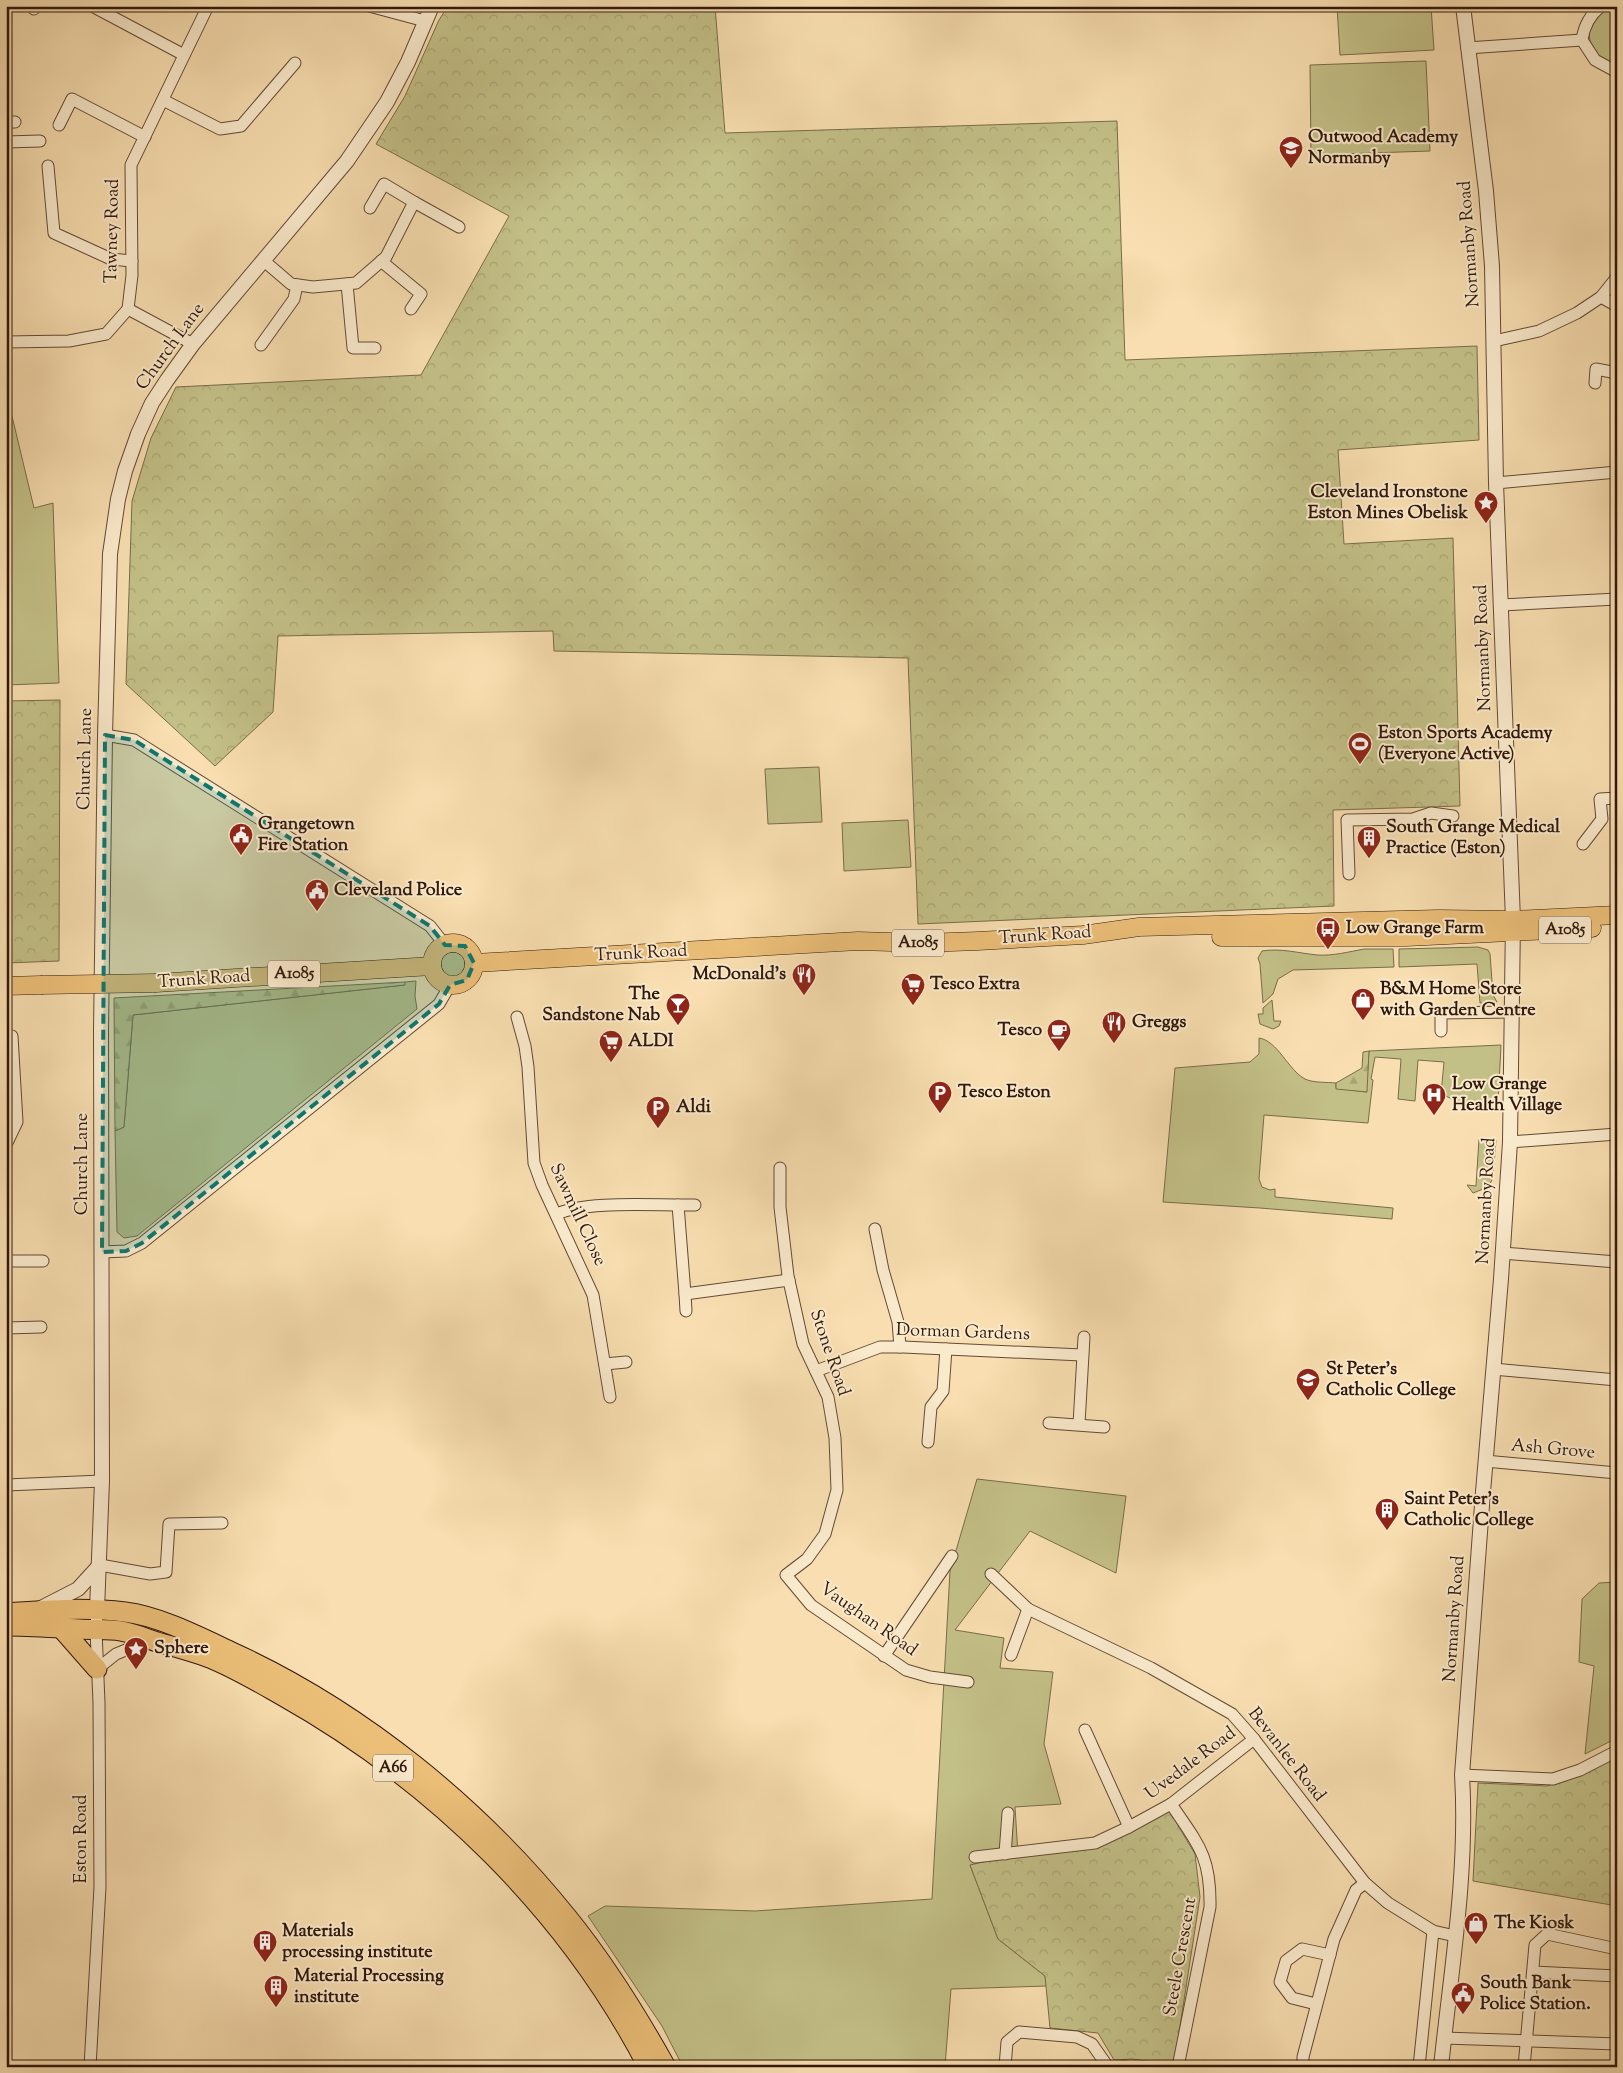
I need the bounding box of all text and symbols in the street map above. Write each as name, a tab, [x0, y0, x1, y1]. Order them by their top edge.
place label: Outwood Academy Normanby	[1308, 125, 1458, 172]
school or university icon: Outwood Academy Normanby	[1278, 135, 1304, 169]
street label: Tawney Road	[99, 179, 127, 283]
street label: Normanby Road	[1453, 180, 1487, 308]
street label: Church Lane	[130, 298, 212, 396]
place label: Cleveland Ironstone Eston Mines Obelisk	[1308, 480, 1469, 527]
place icon: Cleveland Ironstone Eston Mines Obelisk	[1473, 490, 1499, 524]
street label: Normanby Road	[1469, 584, 1499, 712]
street label: Church Lane	[72, 708, 100, 810]
place label: Eston Sports Academy (Everyone Active)	[1378, 721, 1552, 768]
sports icon: Eston Sports Academy (Everyone Active)	[1347, 731, 1373, 765]
place label: Grangetown Fire Station	[258, 812, 355, 859]
place label: South Grange Medical Practice (Eston)	[1386, 815, 1561, 862]
public building icon: Grangetown Fire Station	[228, 822, 254, 856]
building icon: South Grange Medical Practice (Eston)	[1356, 825, 1382, 859]
public building icon: Cleveland Police	[304, 878, 330, 912]
place label: Cleveland Police	[334, 878, 463, 904]
bus stop icon: Low Grange Farm	[1315, 916, 1341, 950]
place label: Low Grange Farm	[1346, 916, 1484, 942]
road number: A1085	[1539, 916, 1591, 944]
street label: Trunk Road	[998, 920, 1092, 952]
road number: A1085	[892, 930, 944, 956]
street label: Trunk Road	[594, 939, 688, 969]
road number: A1085	[268, 961, 320, 988]
place label: McDonald's	[692, 962, 786, 988]
restaurant icon: McDonald's	[791, 962, 817, 996]
street label: Trunk Road	[157, 964, 251, 996]
supermarket icon: Tesco Extra	[900, 972, 926, 1006]
place label: Tesco Extra	[930, 972, 1021, 998]
place label: B&M Home Store with Garden Centre	[1380, 977, 1536, 1024]
place label: The Sandstone Nab	[542, 982, 661, 1029]
shop icon: B&M Home Store with Garden Centre	[1350, 987, 1376, 1021]
bar icon: The Sandstone Nab	[665, 992, 691, 1026]
restaurant icon: Greggs	[1101, 1010, 1127, 1044]
place label: Greggs	[1132, 1010, 1186, 1036]
place label: Tesco	[997, 1018, 1042, 1044]
cafe icon: Tesco	[1046, 1018, 1072, 1052]
supermarket icon: ALDI	[598, 1029, 624, 1063]
place label: ALDI	[628, 1029, 674, 1055]
place label: Low Grange Health Village	[1452, 1072, 1563, 1119]
parking icon: Tesco Eston	[927, 1080, 953, 1114]
place label: Tesco Eston	[958, 1080, 1051, 1106]
hospital icon: Low Grange Health Village	[1421, 1082, 1447, 1116]
parking icon: Aldi	[645, 1095, 671, 1129]
place label: Aldi	[676, 1095, 712, 1121]
street label: Church Lane	[70, 1113, 96, 1215]
street label: Normanby Road	[1471, 1137, 1503, 1265]
street label: Sawmill Close	[542, 1159, 612, 1271]
street label: Stone Road	[802, 1306, 856, 1400]
street label: Dorman Gardens	[896, 1318, 1030, 1348]
place label: St Peter's Catholic College	[1326, 1357, 1456, 1404]
school or university icon: St Peter's Catholic College	[1295, 1367, 1321, 1401]
street label: Ash Grove	[1510, 1433, 1596, 1467]
place label: Saint Peter's Catholic College	[1404, 1487, 1534, 1534]
building icon: Saint Peter's Catholic College	[1374, 1497, 1400, 1531]
street label: Normanby Road	[1438, 1555, 1472, 1683]
street label: Vaughan Road	[814, 1577, 922, 1663]
place icon: Sphere	[123, 1636, 149, 1670]
place label: Sphere	[154, 1636, 209, 1662]
street label: Bevanlee Road	[1241, 1702, 1331, 1808]
street label: Uvedale Road	[1140, 1721, 1242, 1807]
road number: A66	[373, 1755, 413, 1782]
street label: Eston Road	[69, 1795, 95, 1883]
street label: Steele Crescent	[1158, 1896, 1204, 2018]
shop icon: The Kiosk	[1463, 1911, 1489, 1945]
place label: The Kiosk	[1494, 1911, 1574, 1937]
place label: Materials processing institute	[282, 1919, 433, 1966]
building icon: Materials processing institute	[252, 1929, 278, 1963]
place label: Material Processing institute	[294, 1964, 444, 2011]
place label: South Bank Police Station.	[1480, 1971, 1591, 2018]
building icon: Material Processing institute	[263, 1974, 289, 2008]
public building icon: South Bank Police Station.	[1450, 1981, 1476, 2015]

